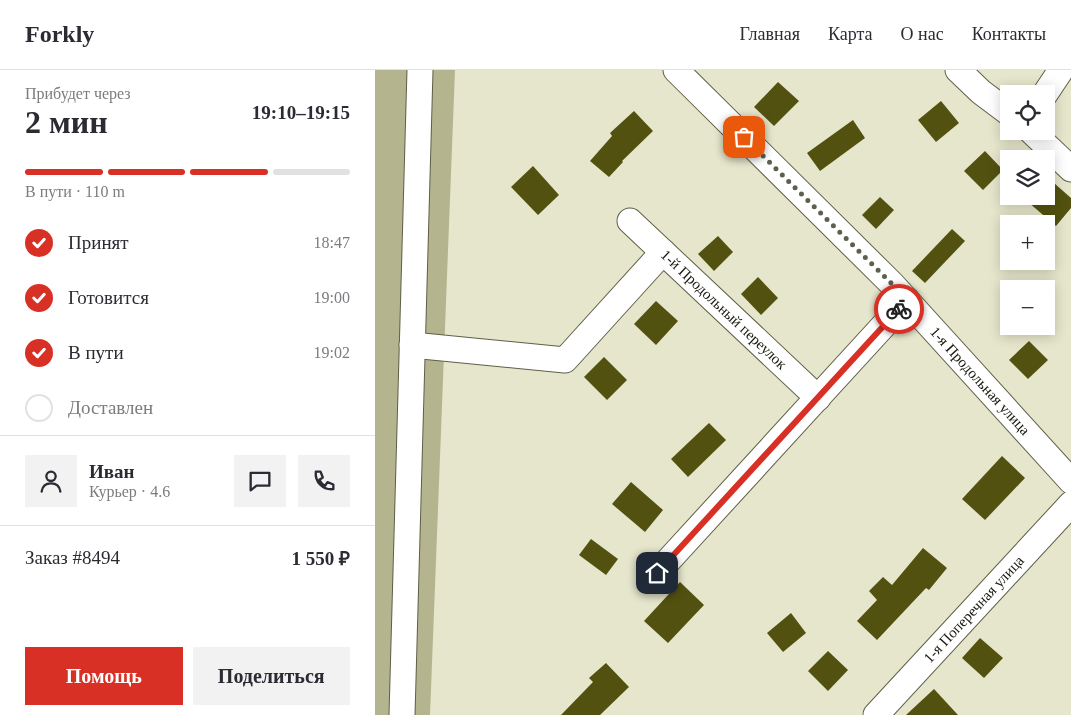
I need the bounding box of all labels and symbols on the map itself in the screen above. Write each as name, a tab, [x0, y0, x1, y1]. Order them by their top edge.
pin	[723, 116, 765, 158]
street label: 1-й Продольный переулок	[658, 247, 791, 373]
courier	[874, 284, 924, 334]
street label: 1-я Продольная улица	[927, 324, 1033, 438]
pin	[636, 552, 678, 594]
street label: 1-я Поперечная улица	[920, 552, 1027, 666]

